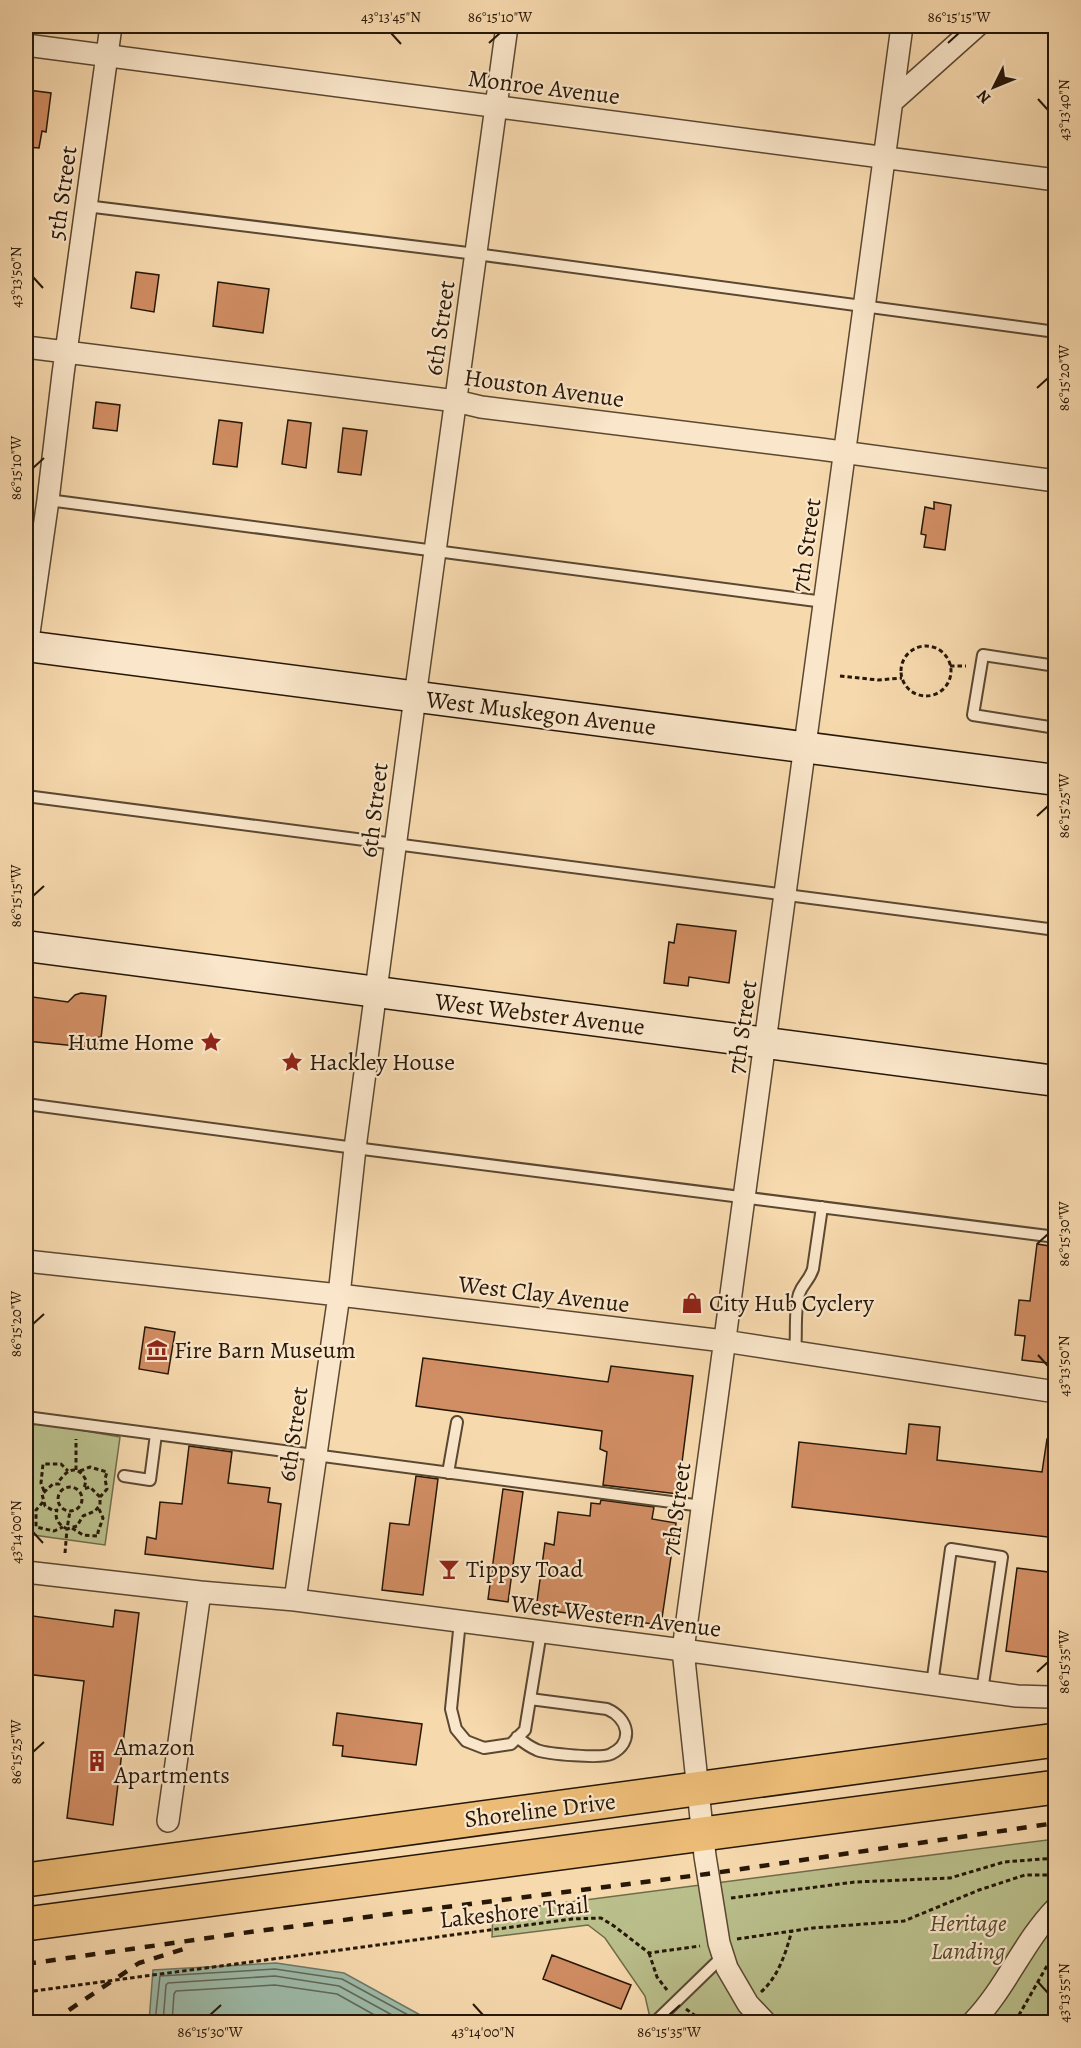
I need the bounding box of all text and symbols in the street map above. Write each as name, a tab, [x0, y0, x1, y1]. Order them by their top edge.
text: 43°13'45"N	[361, 7, 421, 27]
text: 86°15'10"W	[468, 7, 532, 27]
text: 86°15'15"W	[928, 7, 991, 27]
north arrow	[964, 57, 1024, 117]
street label: Monroe Avenue	[466, 62, 622, 112]
text: 43°13'40"N	[1054, 79, 1074, 141]
text: N	[972, 85, 996, 108]
street label: 5th Street	[40, 144, 84, 242]
text: 43°13'50"N	[6, 246, 26, 308]
street label: 6th Street	[418, 278, 463, 378]
text: 86°15'20"W	[1054, 345, 1074, 411]
street label: Houston Avenue	[462, 361, 626, 415]
text: 86°15'10"W	[6, 436, 26, 500]
street label: 7th Street	[784, 496, 828, 594]
street label: West Muskegon Avenue	[423, 683, 658, 743]
street label: 6th Street	[352, 761, 396, 859]
text: 86°15'25"W	[1054, 773, 1074, 838]
text: 86°15'15"W	[6, 864, 26, 928]
street label: 7th Street	[720, 978, 764, 1076]
street label: West Webster Avenue	[432, 985, 647, 1043]
place label: Hume Home	[67, 1026, 194, 1058]
place icon: Hume Home	[199, 1030, 223, 1054]
place label: Hackley House	[309, 1046, 455, 1078]
place icon: Hackley House	[280, 1050, 304, 1074]
text: 86°15'30"W	[1054, 1201, 1074, 1267]
street label: West Clay Avenue	[456, 1268, 631, 1320]
place label: City Hub Cyclery	[709, 1287, 874, 1319]
text: 86°15'20"W	[6, 1291, 26, 1357]
shop icon: City Hub Cyclery	[680, 1291, 704, 1315]
place label: Fire Barn Museum	[174, 1334, 356, 1366]
text: 43°13'50"N	[1054, 1335, 1074, 1397]
museum icon: Fire Barn Museum	[145, 1338, 169, 1362]
street label: 6th Street	[271, 1384, 316, 1484]
street label: 7th Street	[654, 1460, 698, 1558]
text: 43°14'00"N	[6, 1500, 26, 1564]
place label: Tippsy Toad	[466, 1553, 583, 1585]
bar icon: Tippsy Toad	[437, 1557, 461, 1581]
street label: West Western Avenue	[508, 1587, 723, 1645]
text: 86°15'35"W	[1054, 1630, 1074, 1694]
text: 86°15'25"W	[6, 1719, 26, 1784]
place label: Amazon Apartments	[113, 1731, 230, 1791]
building icon: Amazon Apartments	[85, 1749, 109, 1773]
street label: Shoreline Drive	[463, 1785, 617, 1835]
street label: Lakeshore Trail	[438, 1888, 590, 1936]
park label: Heritage Landing	[929, 1907, 1007, 1967]
text: 43°13'55"N	[1054, 1963, 1074, 2023]
text: 86°15'30"W	[177, 2022, 243, 2042]
text: 43°14'00"N	[451, 2022, 515, 2042]
text: 86°15'35"W	[637, 2022, 701, 2042]

